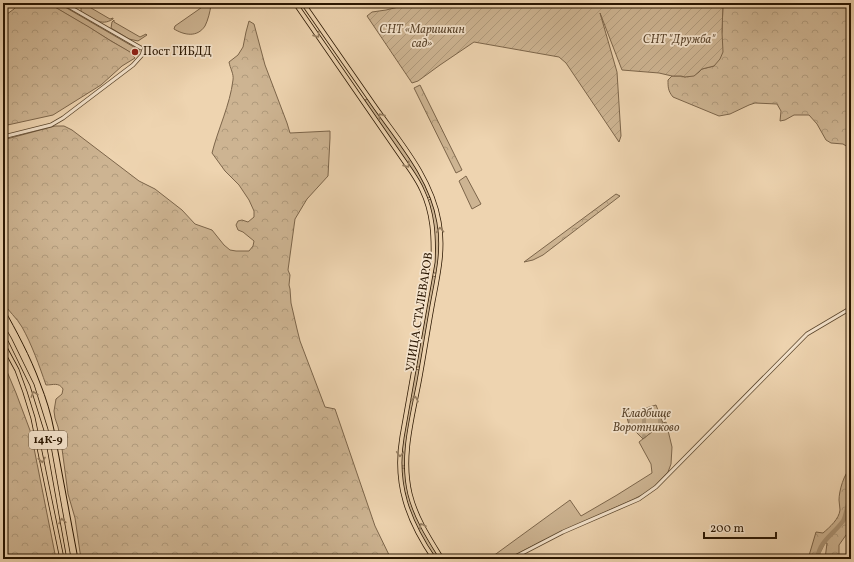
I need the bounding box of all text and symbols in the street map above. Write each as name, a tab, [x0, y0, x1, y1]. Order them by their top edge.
park label: СНТ «Маришкин сад»	[379, 22, 465, 52]
one-way arrow	[312, 31, 320, 38]
park label: СНТ "Дружба"	[643, 32, 716, 48]
place label: Пост ГИБДД	[143, 44, 212, 60]
marker: Пост ГИБДД	[130, 47, 140, 57]
one-way arrow	[379, 113, 386, 120]
one-way arrow	[402, 161, 410, 168]
one-way arrow	[436, 227, 445, 233]
street label: УЛИЦА СТАЛЕВАРОВ	[403, 251, 437, 373]
one-way arrow	[31, 391, 39, 398]
one-way arrow	[411, 396, 419, 402]
park label: Кладбище Воротниково	[613, 406, 680, 436]
road number: 14К-9	[29, 431, 67, 449]
one-way arrow	[395, 451, 404, 457]
one-way arrow	[37, 456, 45, 463]
scale bar	[704, 514, 776, 540]
one-way arrow	[59, 517, 67, 524]
text: 200 m	[710, 521, 744, 537]
one-way arrow	[419, 523, 427, 530]

